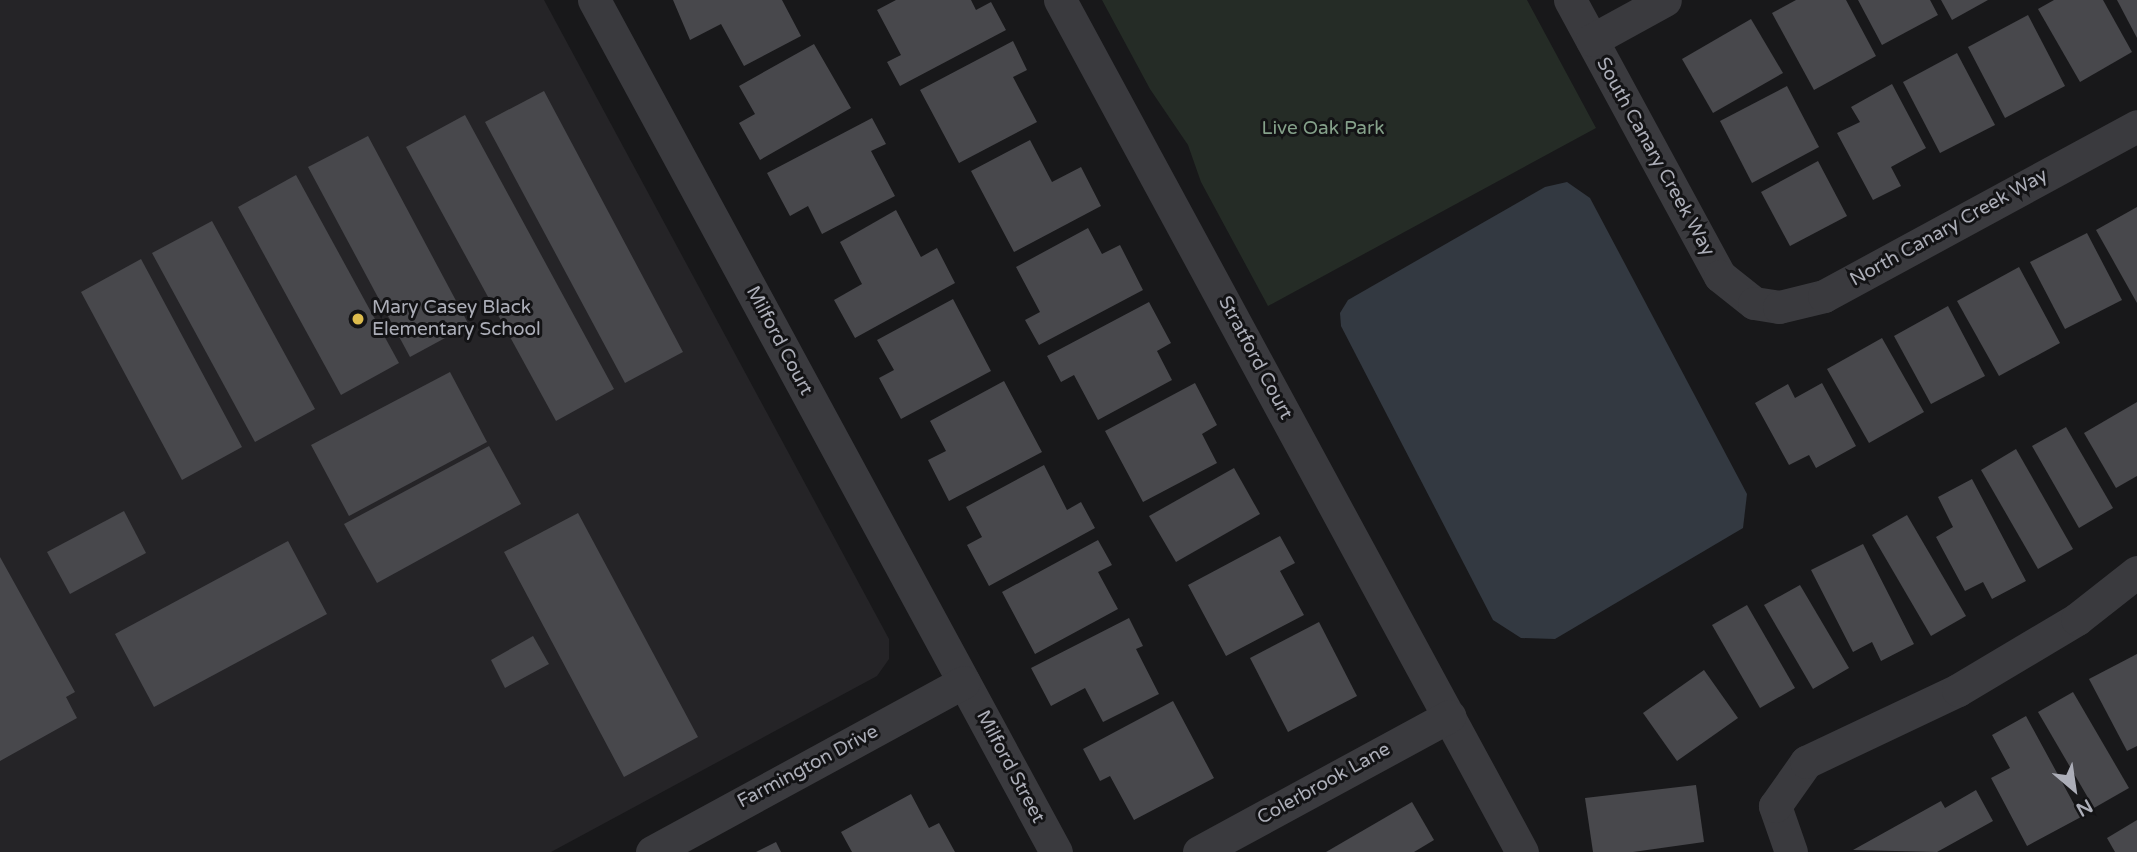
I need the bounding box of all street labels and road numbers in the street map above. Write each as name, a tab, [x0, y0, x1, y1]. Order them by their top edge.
street label: South Canary Creek Way	[1591, 54, 1719, 260]
street label: North Canary Creek Way	[1846, 164, 2052, 292]
street label: Milford Court	[741, 283, 817, 399]
street label: Stratford Court	[1213, 292, 1297, 424]
street label: Milford Street	[971, 707, 1049, 827]
street label: Farmington Drive	[734, 720, 882, 814]
street label: Colerbrook Lane	[1254, 738, 1394, 830]

